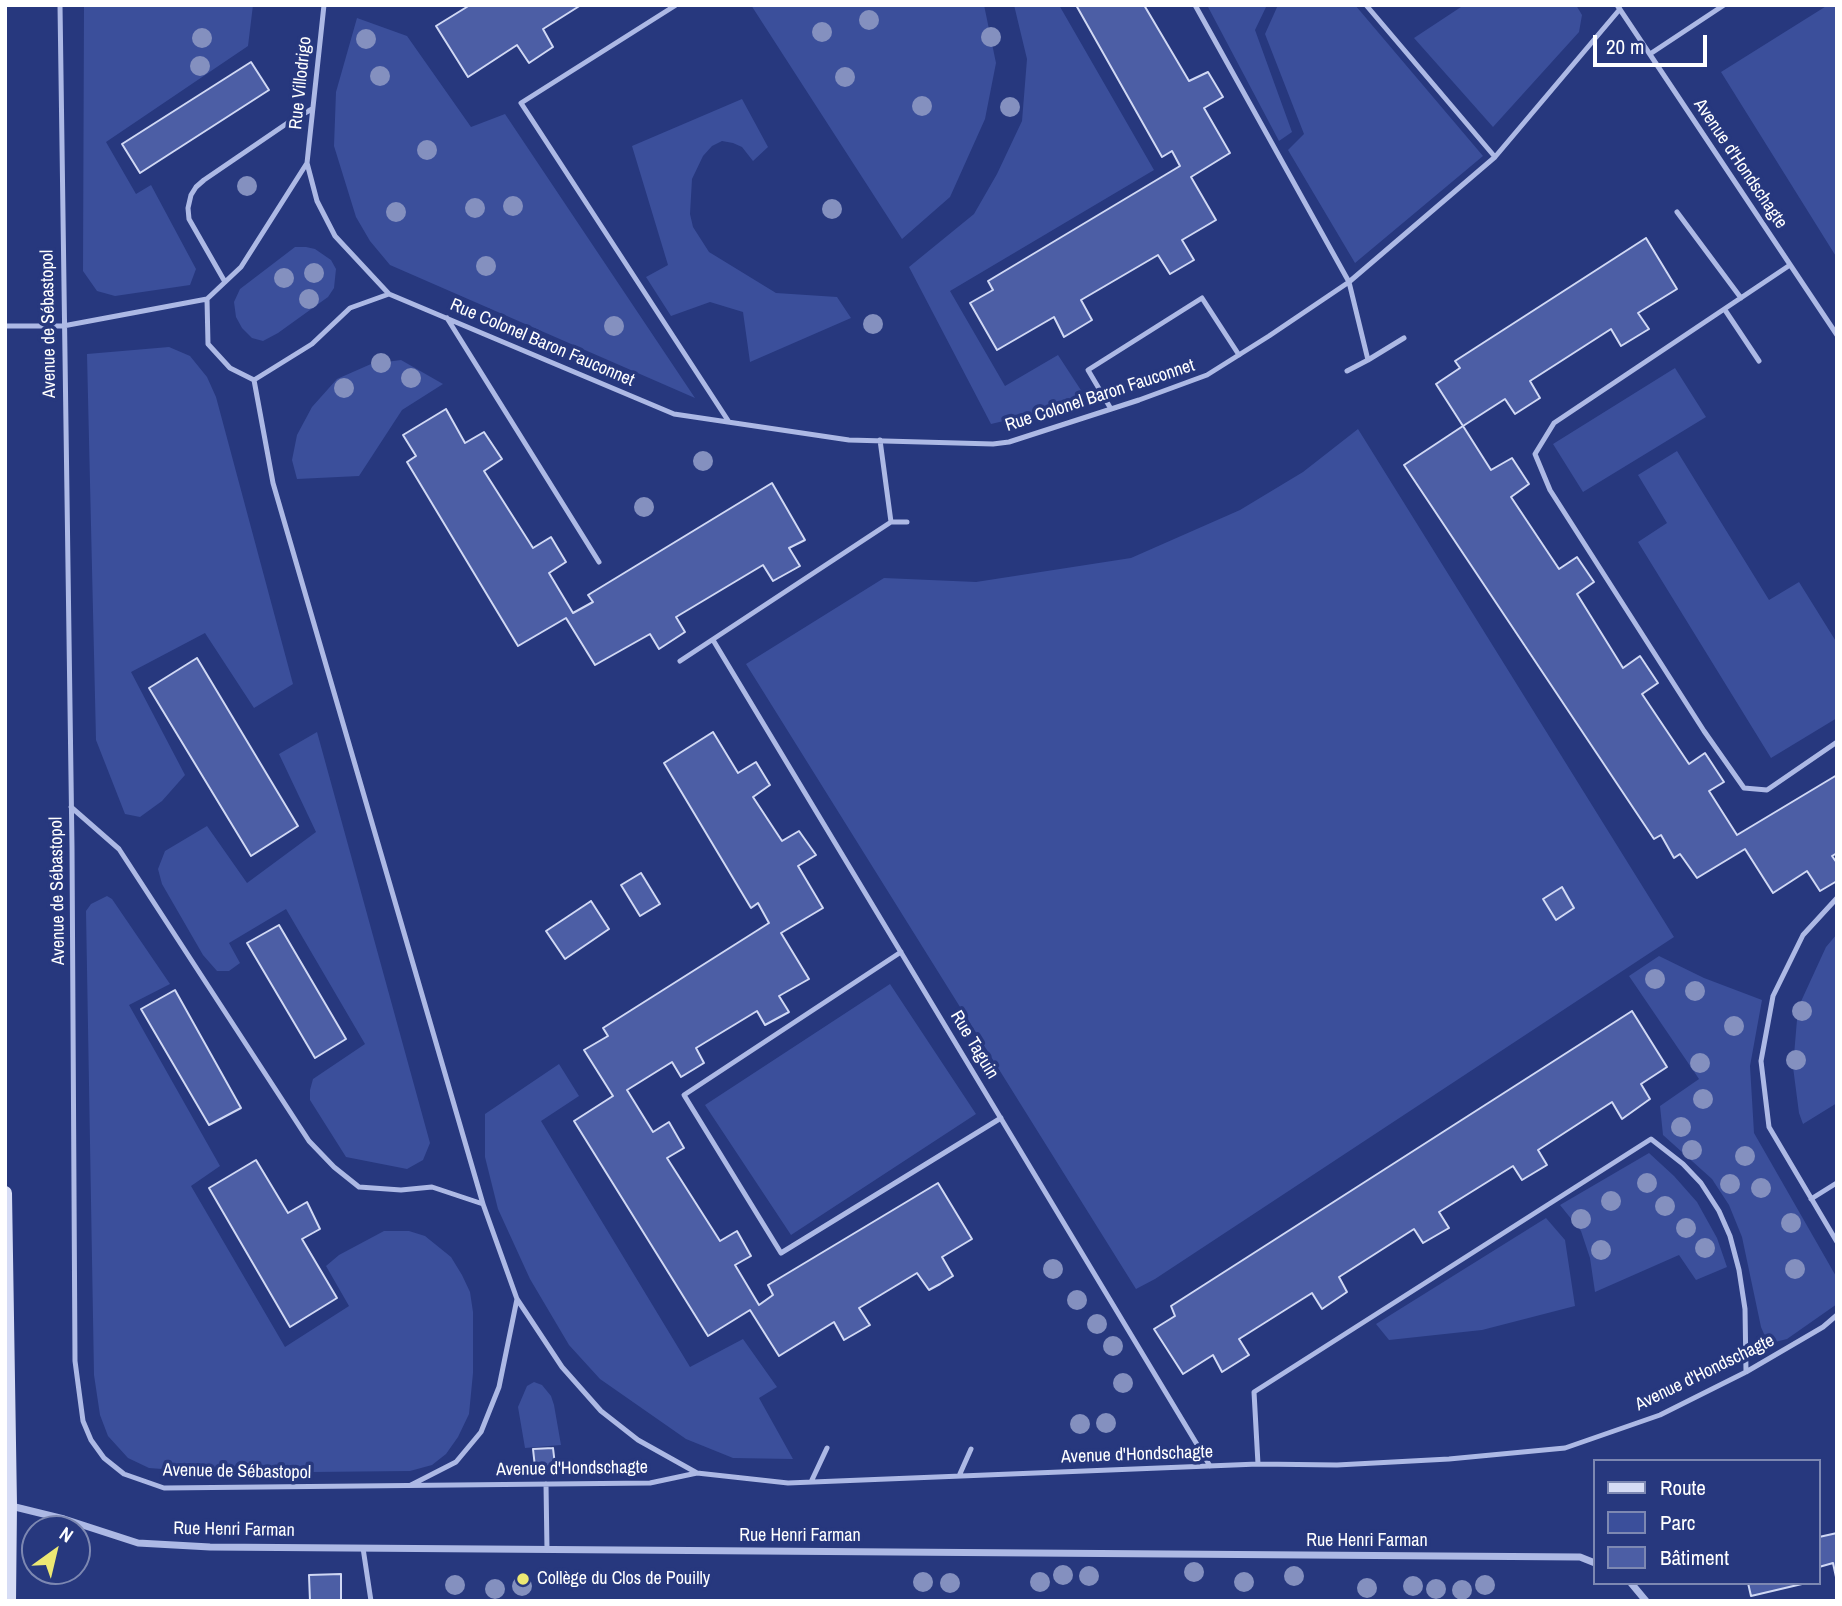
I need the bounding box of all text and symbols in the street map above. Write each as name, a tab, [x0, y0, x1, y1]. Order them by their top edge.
scale bar	[1597, 21, 1711, 65]
text: 20 m	[1606, 32, 1644, 61]
street label: Rue Villodrigo	[285, 35, 317, 131]
street label: Avenue d'Hondschagte	[1689, 95, 1791, 233]
street label: Avenue de Sébastopol	[37, 250, 61, 398]
street label: Rue Colonel Baron Fauconnet	[447, 294, 637, 392]
street label: Rue Colonel Baron Fauconnet	[1003, 355, 1197, 437]
street label: Avenue de Sébastopol	[46, 817, 70, 965]
street label: Rue Taguin	[945, 1007, 1003, 1083]
street label: Avenue d'Hondschagte	[1632, 1330, 1778, 1416]
street label: Avenue d'Hondschagte	[1061, 1442, 1213, 1468]
street label: Avenue d'Hondschagte	[496, 1457, 648, 1481]
legend	[1594, 1459, 1821, 1585]
street label: Avenue de Sébastopol	[163, 1460, 311, 1484]
text: Route	[1660, 1473, 1706, 1502]
text: Parc	[1660, 1508, 1695, 1537]
north arrow	[21, 1515, 91, 1585]
street label: Rue Henri Farman	[173, 1518, 295, 1542]
text: N	[55, 1520, 79, 1548]
street label: Rue Henri Farman	[739, 1525, 861, 1547]
street label: Rue Henri Farman	[1306, 1530, 1428, 1552]
text: Bâtiment	[1660, 1543, 1729, 1572]
place label: Collège du Clos de Pouilly	[537, 1568, 710, 1590]
marker: Collège du Clos de Pouilly	[515, 1571, 531, 1587]

